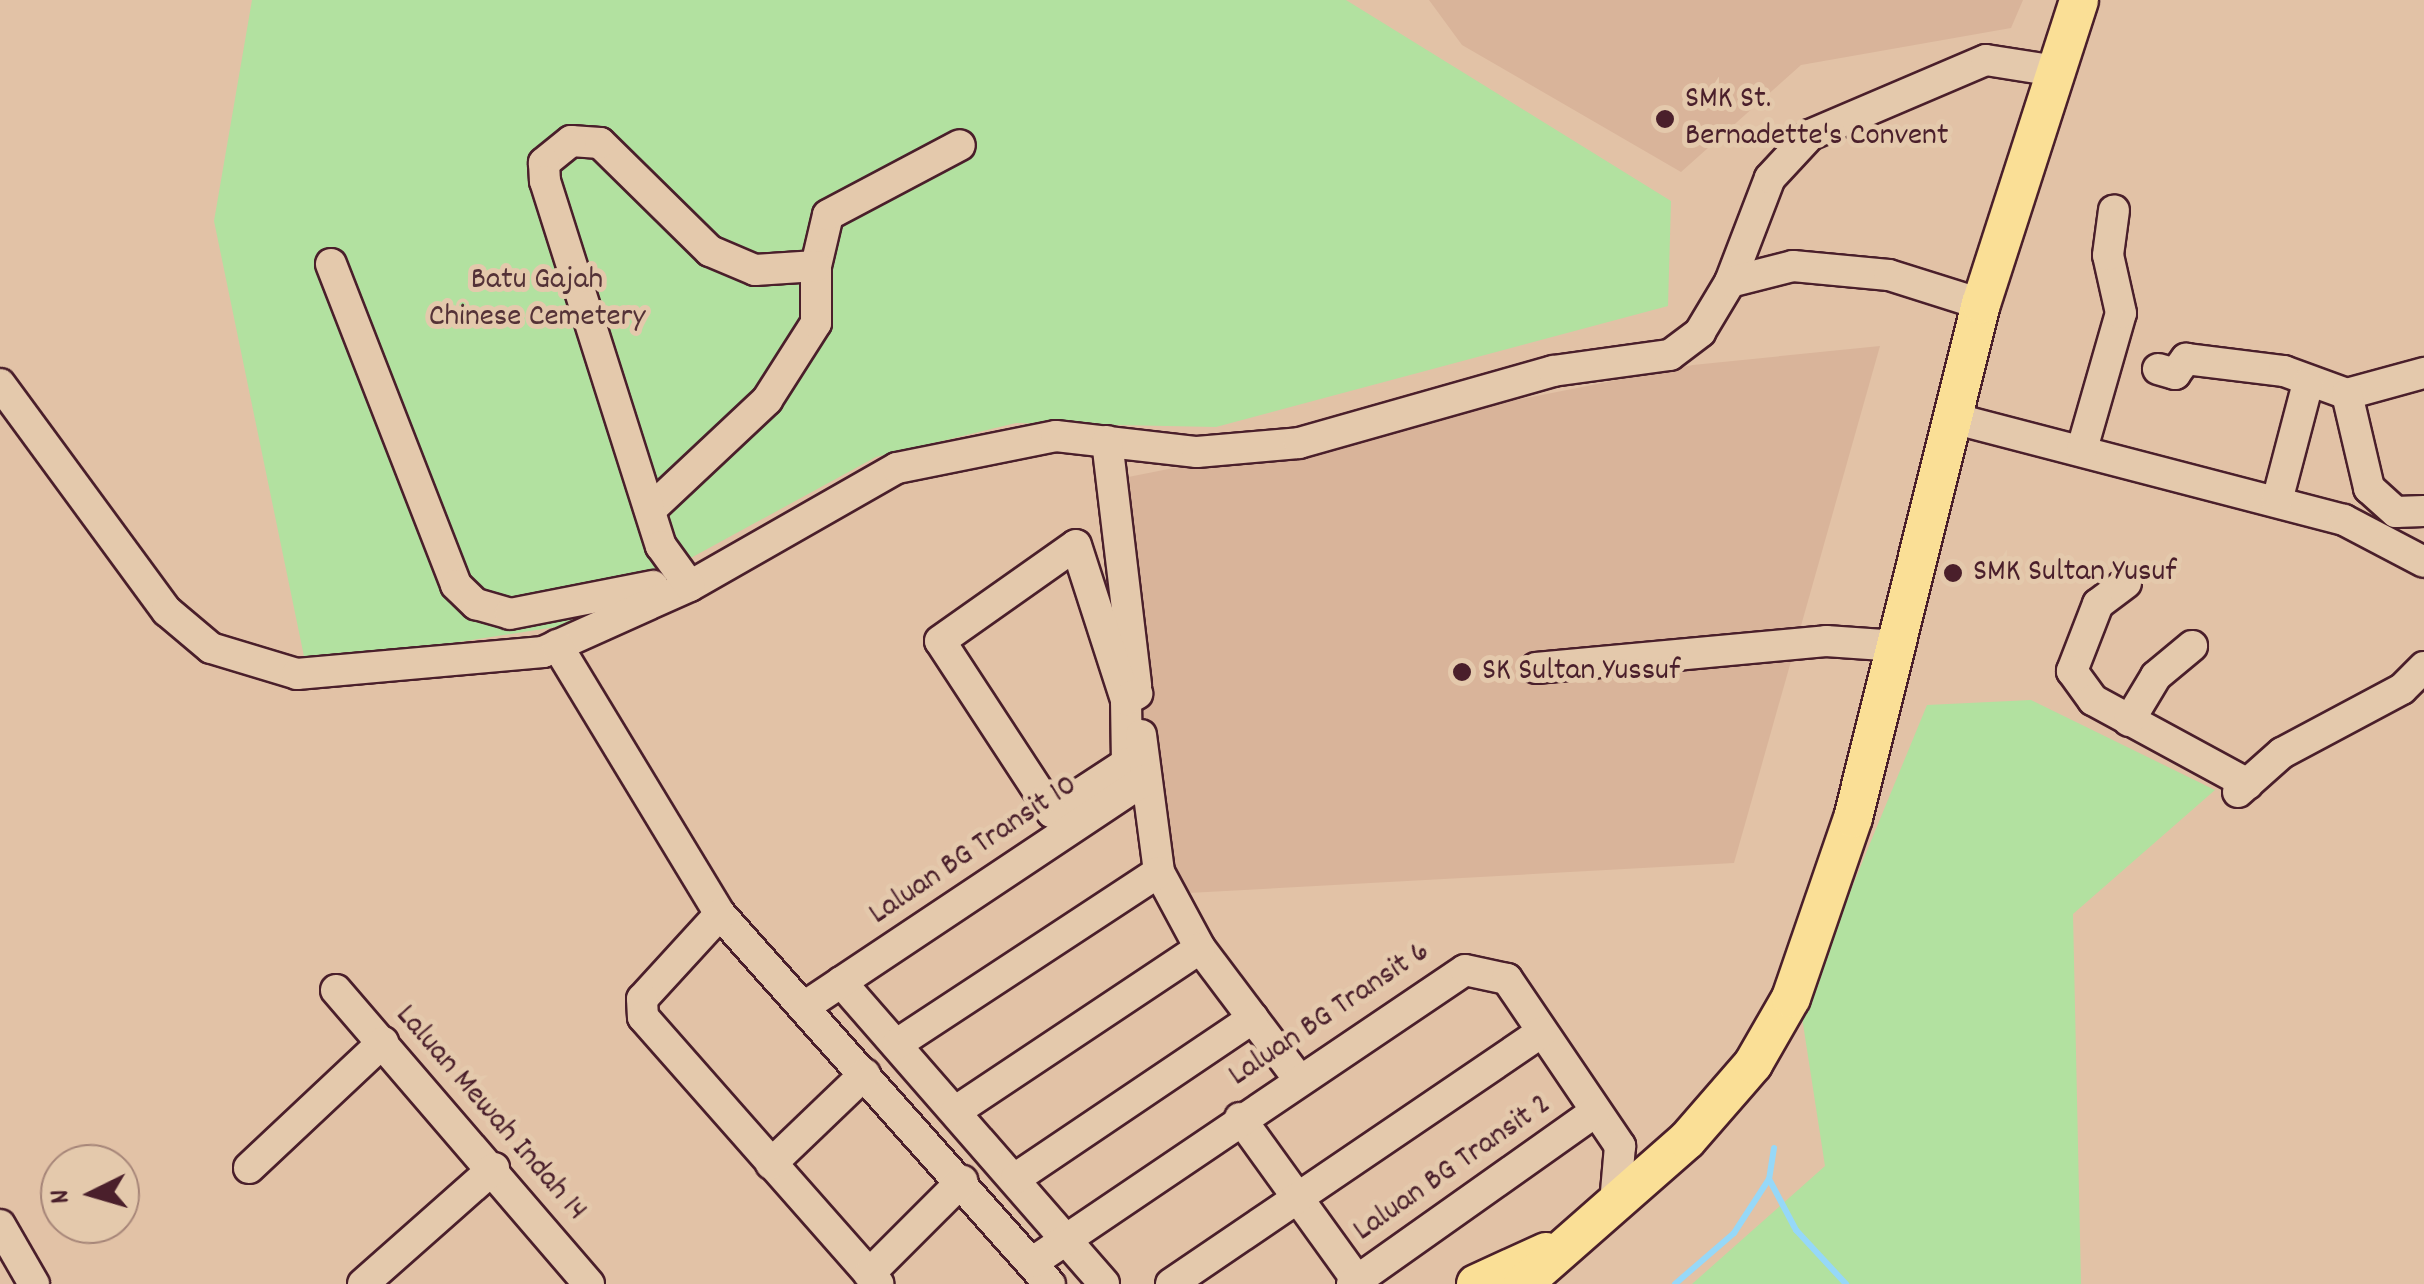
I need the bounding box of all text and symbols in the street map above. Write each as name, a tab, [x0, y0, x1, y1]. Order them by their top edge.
place label: SMK St. Bernadette's Convent	[1685, 82, 1949, 157]
marker: SMK St. Bernadette's Convent	[1654, 108, 1676, 130]
park label: Batu Gajah Chinese Cemetery	[429, 263, 645, 338]
place label: SMK Sultan Yusuf	[1973, 554, 2176, 592]
marker: SMK Sultan Yusuf	[1942, 562, 1964, 584]
place label: SK Sultan Yussuf	[1482, 653, 1680, 691]
marker: SK Sultan Yussuf	[1451, 661, 1473, 683]
street label: Laluan BG Transit 10	[863, 767, 1085, 935]
street label: Laluan BG Transit 6	[1222, 934, 1438, 1096]
street label: Laluan Mewah Indah 14	[386, 998, 594, 1230]
street label: Laluan BG Transit 2	[1347, 1087, 1559, 1251]
north arrow	[40, 1144, 140, 1244]
text: N	[42, 1188, 83, 1205]

